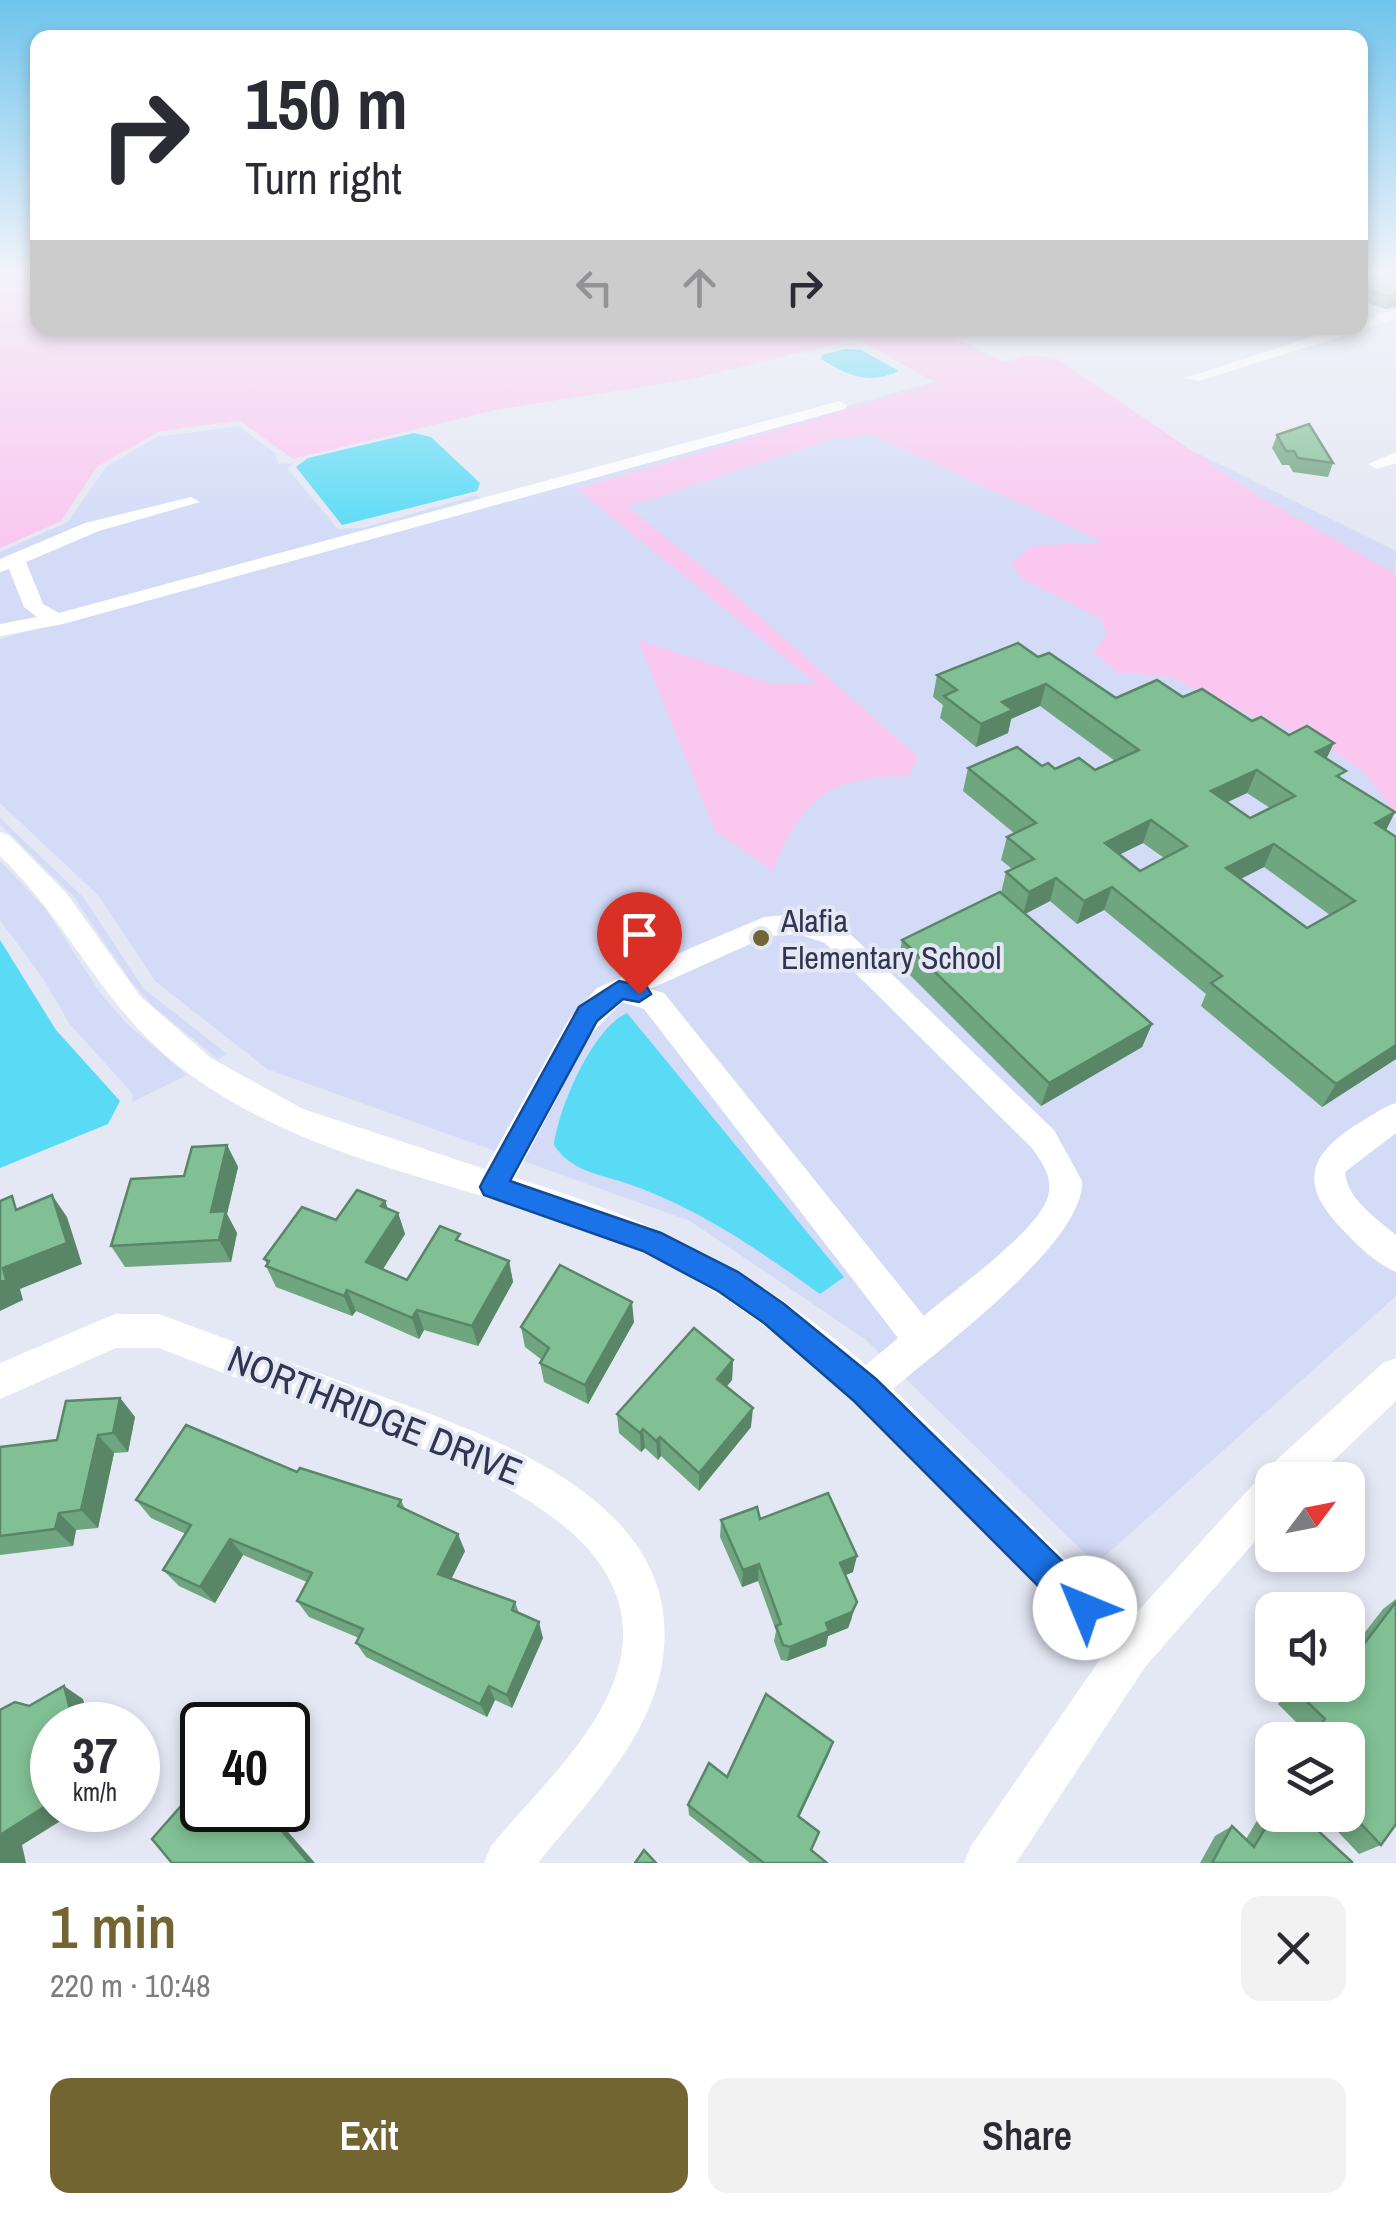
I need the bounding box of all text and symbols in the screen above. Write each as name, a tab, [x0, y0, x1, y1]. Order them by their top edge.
text: 150 m	[245, 57, 408, 151]
icon: right	[80, 70, 210, 200]
text: Turn right	[245, 147, 402, 208]
icon: left	[567, 260, 622, 315]
icon: ahead	[672, 260, 727, 315]
icon: right	[777, 260, 832, 315]
pin	[597, 892, 682, 995]
place label: Alafia Elementary School	[780, 899, 1001, 979]
icon: arrive	[612, 907, 667, 962]
marker: Alafia Elementary School	[750, 927, 772, 949]
street label: NORTHRIDGE DRIVE	[220, 1333, 530, 1497]
north arrow	[1255, 1462, 1365, 1572]
map controls	[1255, 1462, 1365, 1832]
position arrow	[1033, 1556, 1137, 1660]
button: sound	[1255, 1592, 1365, 1702]
speed limit sign: 40	[180, 1702, 310, 1832]
text: 37	[72, 1721, 118, 1789]
button: layers	[1255, 1722, 1365, 1832]
text: km/h	[73, 1775, 117, 1809]
text: 1 min	[50, 1886, 177, 1967]
button: close	[1241, 1896, 1346, 2001]
text: 220 m · 10:48	[50, 1964, 210, 2007]
button: Exit	[50, 2078, 688, 2193]
button: Share	[708, 2078, 1346, 2193]

